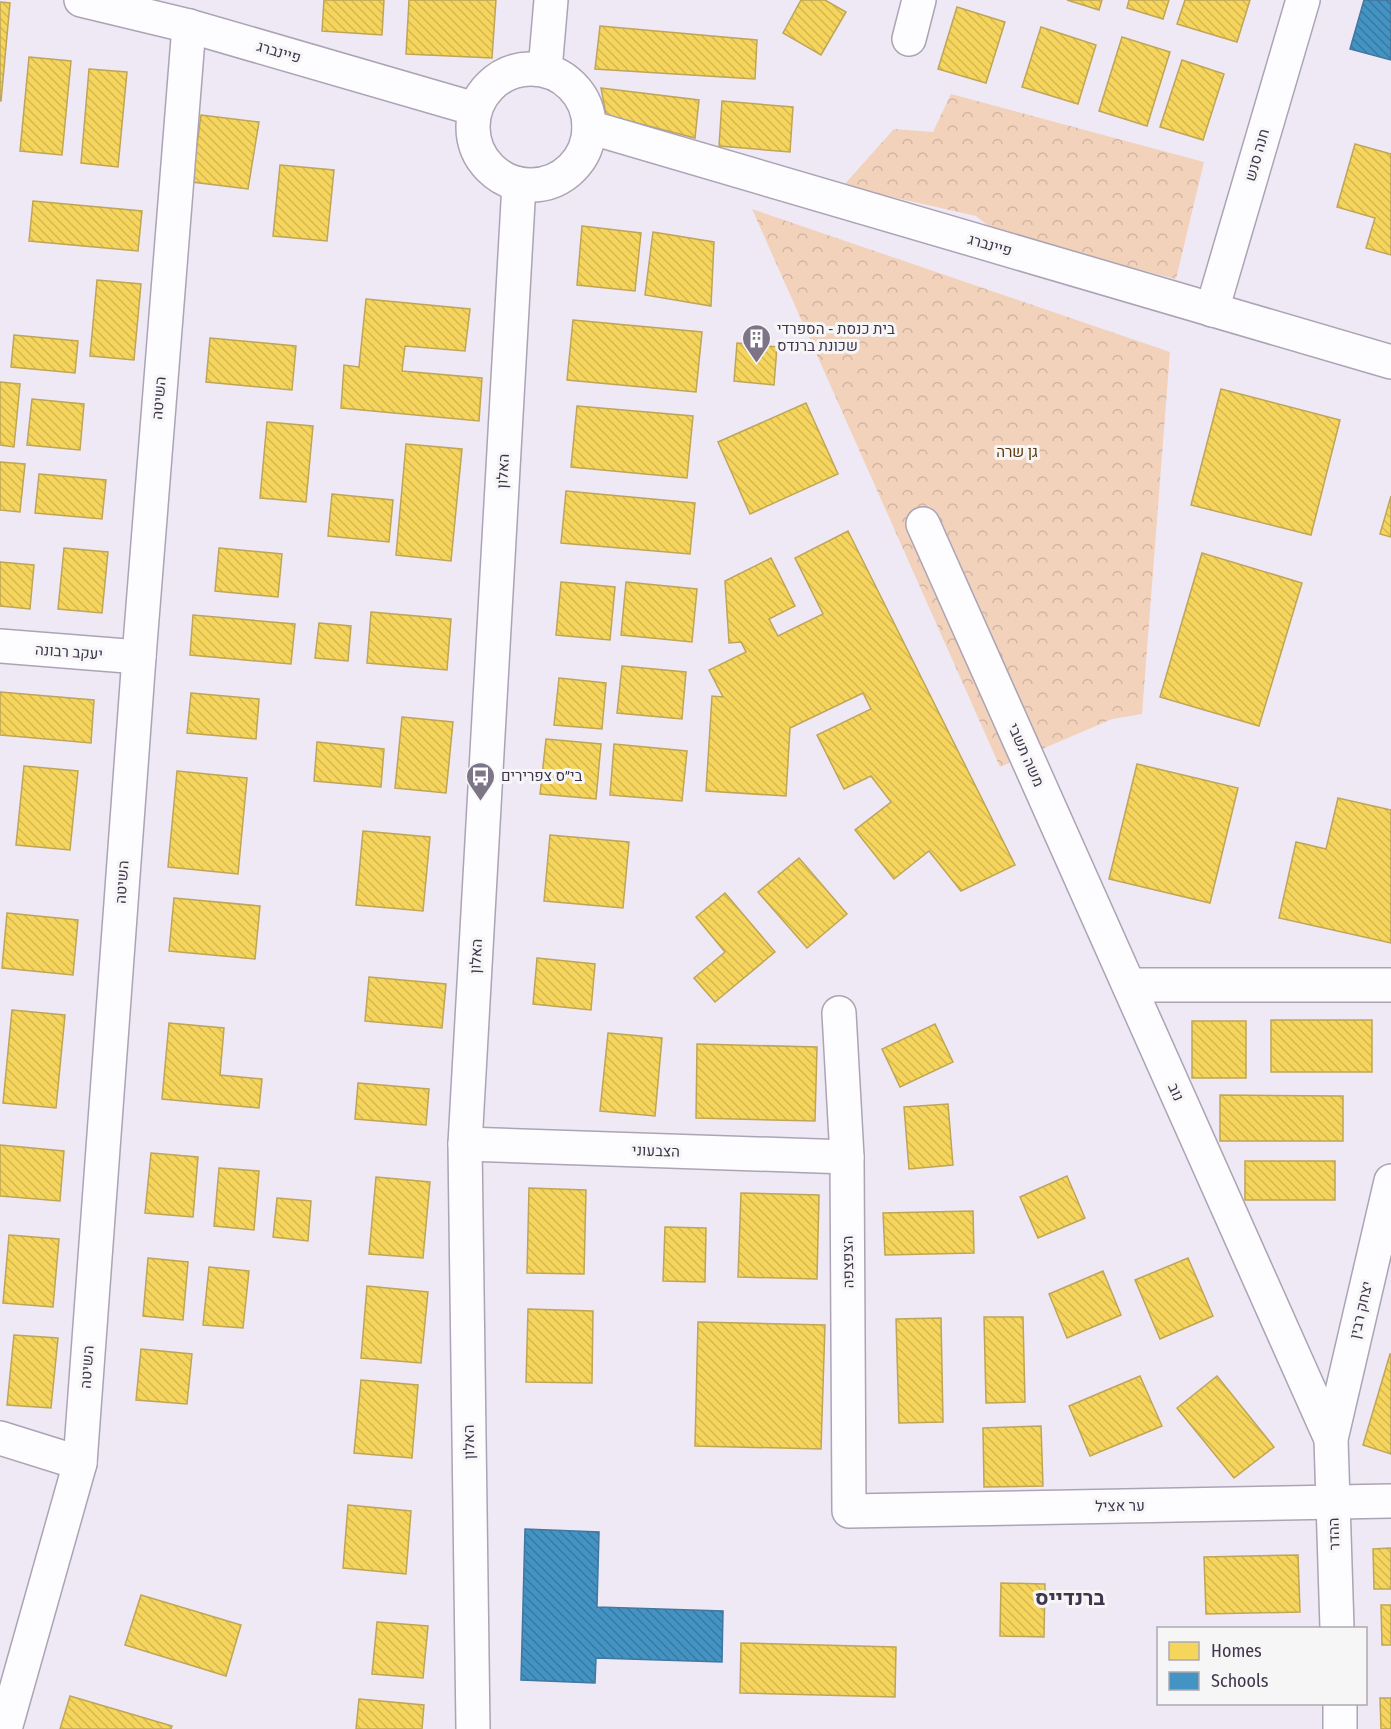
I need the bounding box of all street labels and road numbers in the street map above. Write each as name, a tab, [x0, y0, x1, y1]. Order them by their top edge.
street label: פיינברג	[255, 37, 303, 67]
street label: חנה סנש	[1241, 127, 1273, 183]
street label: פיינברג	[966, 230, 1014, 260]
street label: השיטה	[148, 376, 170, 420]
street label: האלון	[493, 453, 513, 489]
street label: יעקב רבונה	[35, 641, 103, 663]
street label: משה תשבי	[1004, 721, 1048, 789]
street label: השיטה	[112, 860, 132, 904]
street label: האלון	[466, 938, 486, 974]
street label: נוב	[1164, 1080, 1188, 1104]
street label: הצבעוני	[632, 1141, 680, 1161]
street label: הצפצפה	[839, 1235, 857, 1289]
street label: יצחק רבין	[1346, 1279, 1376, 1341]
street label: השיטה	[77, 1345, 97, 1389]
street label: האלון	[460, 1424, 478, 1460]
street label: ער אציל	[1095, 1497, 1145, 1515]
street label: ההדר	[1324, 1517, 1344, 1551]

